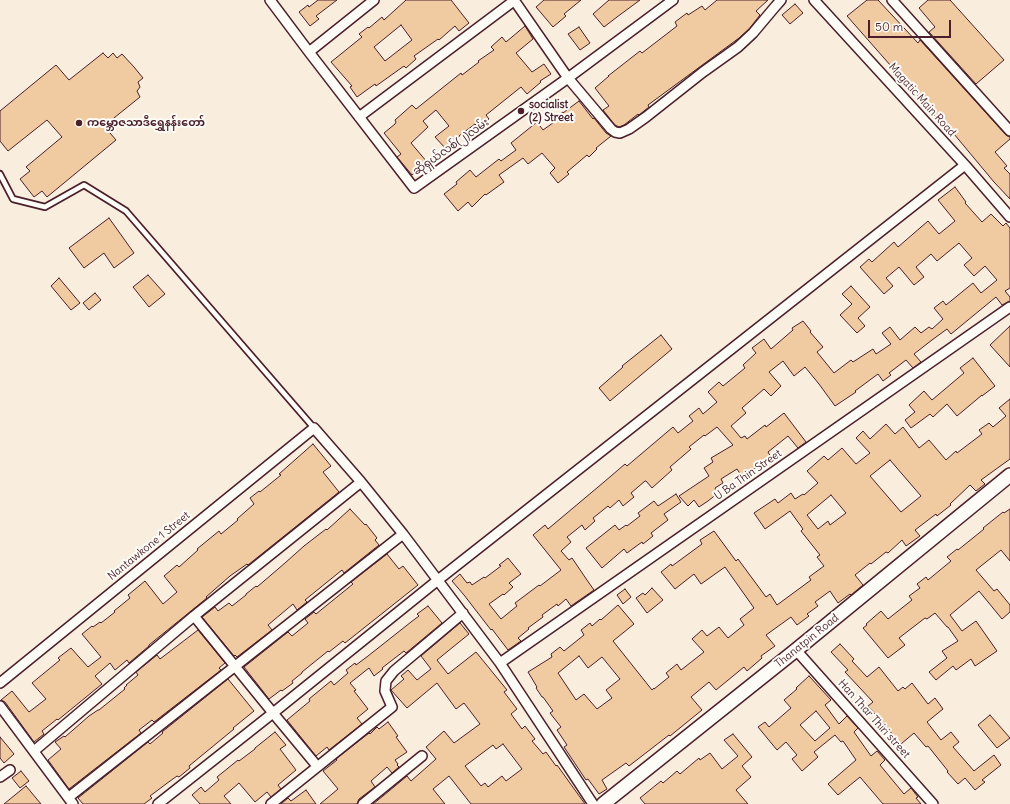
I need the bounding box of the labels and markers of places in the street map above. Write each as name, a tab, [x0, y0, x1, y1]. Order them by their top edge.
place label: socialist (2) Street	[529, 98, 574, 124]
marker: socialist (2) Street	[516, 106, 526, 116]
place label: ကမ္ဘောဇသာဒီရွှေနန်းတော်	[87, 116, 205, 130]
marker: ကမ္ဘောဇသာဒီရွှေနန်းတော်	[74, 118, 84, 128]

